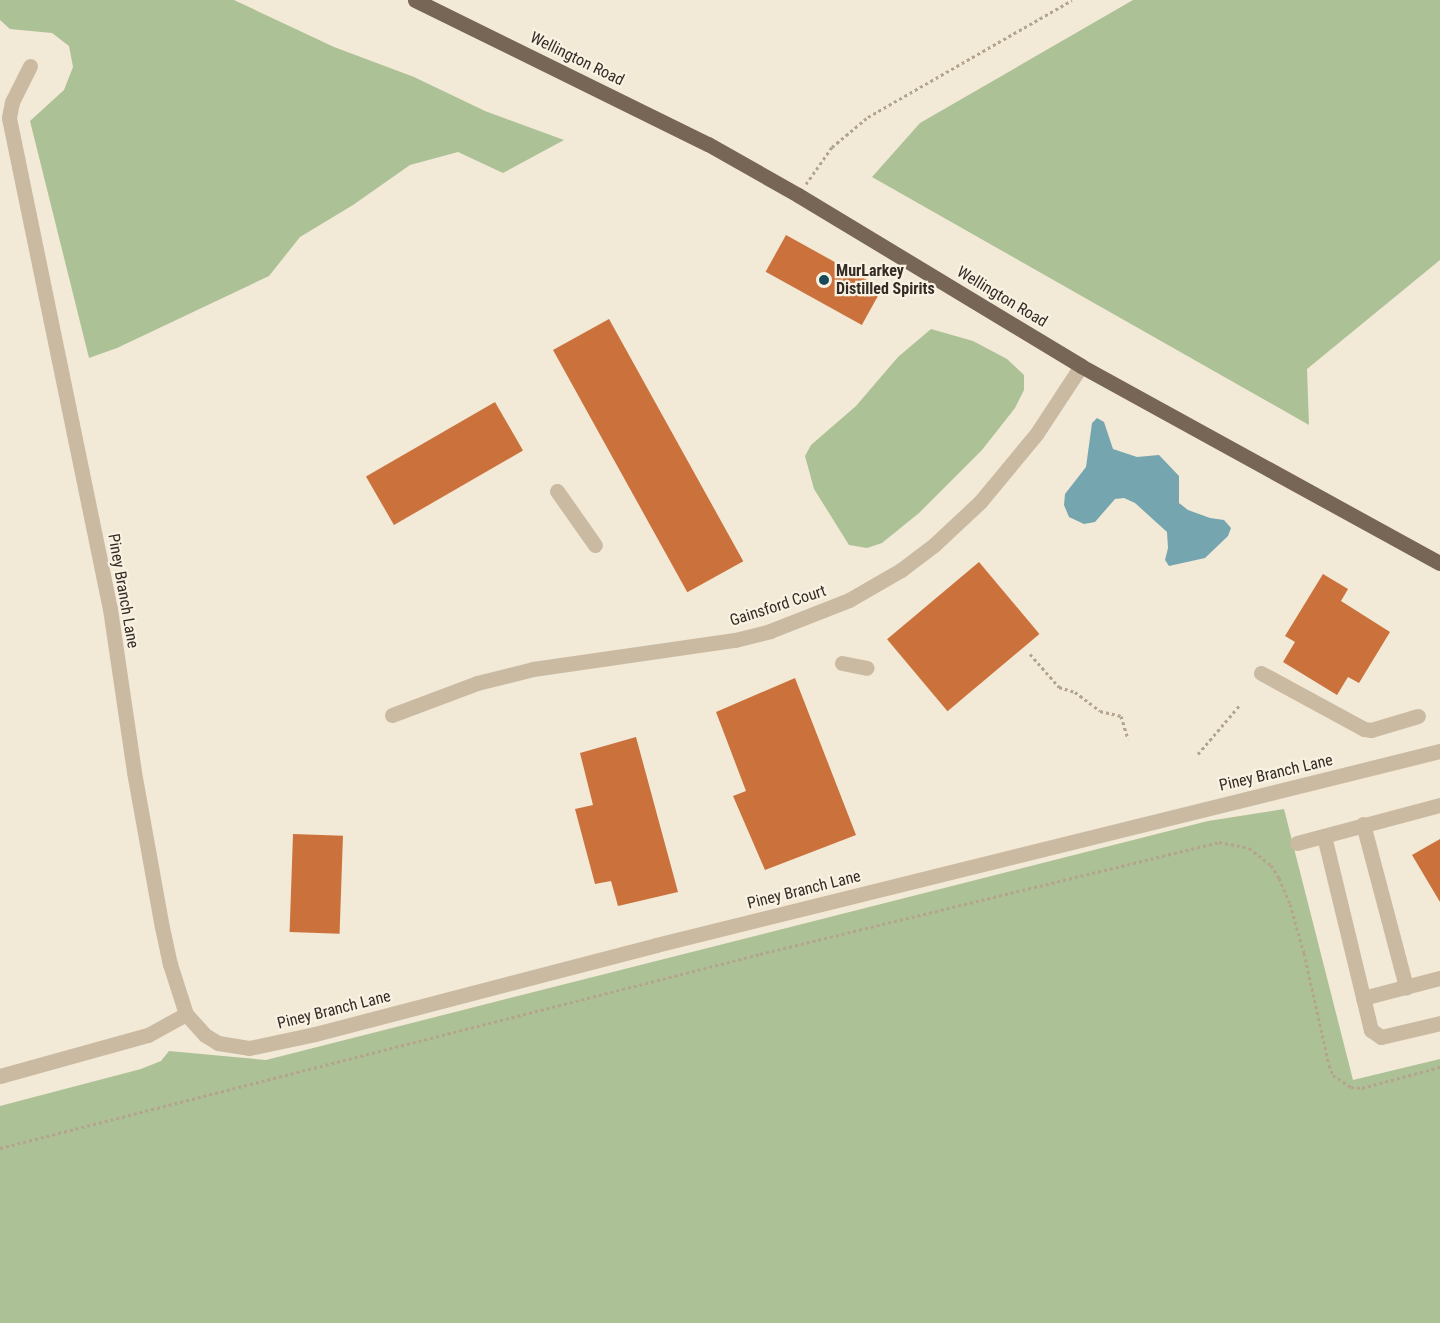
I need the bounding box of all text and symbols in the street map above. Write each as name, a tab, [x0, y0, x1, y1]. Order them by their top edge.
street label: Wellington Road	[527, 28, 627, 90]
place label: MurLarkey Distilled Spirits	[836, 261, 935, 299]
street label: Wellington Road	[953, 262, 1051, 332]
marker: MurLarkey Distilled Spirits	[817, 273, 831, 287]
street label: Piney Branch Lane	[103, 532, 143, 650]
street label: Gainsford Court	[727, 581, 829, 631]
street label: Piney Branch Lane	[1217, 751, 1335, 795]
street label: Piney Branch Lane	[745, 867, 863, 913]
street label: Piney Branch Lane	[275, 987, 393, 1033]

